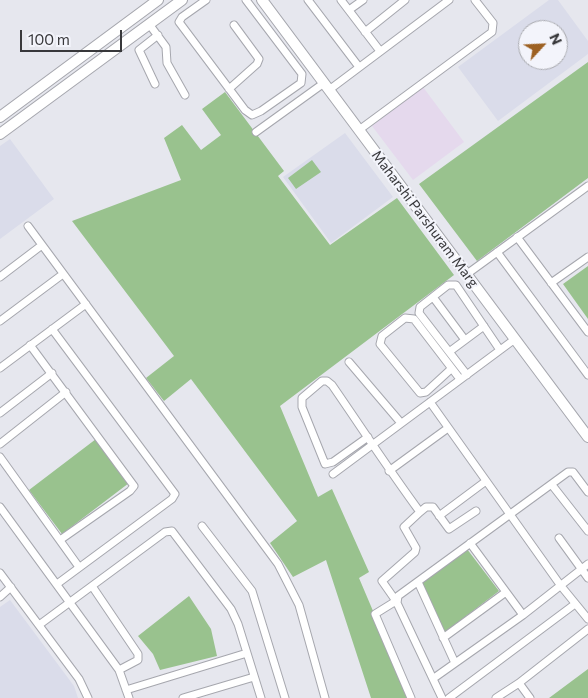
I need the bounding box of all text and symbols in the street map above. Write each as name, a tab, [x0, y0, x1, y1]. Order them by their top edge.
scale bar	[22, 20, 125, 52]
north arrow	[518, 20, 568, 70]
text: 100 m	[28, 30, 70, 48]
text: N	[546, 31, 566, 47]
street label: Maharshi Parshuram Marg	[368, 147, 482, 291]

